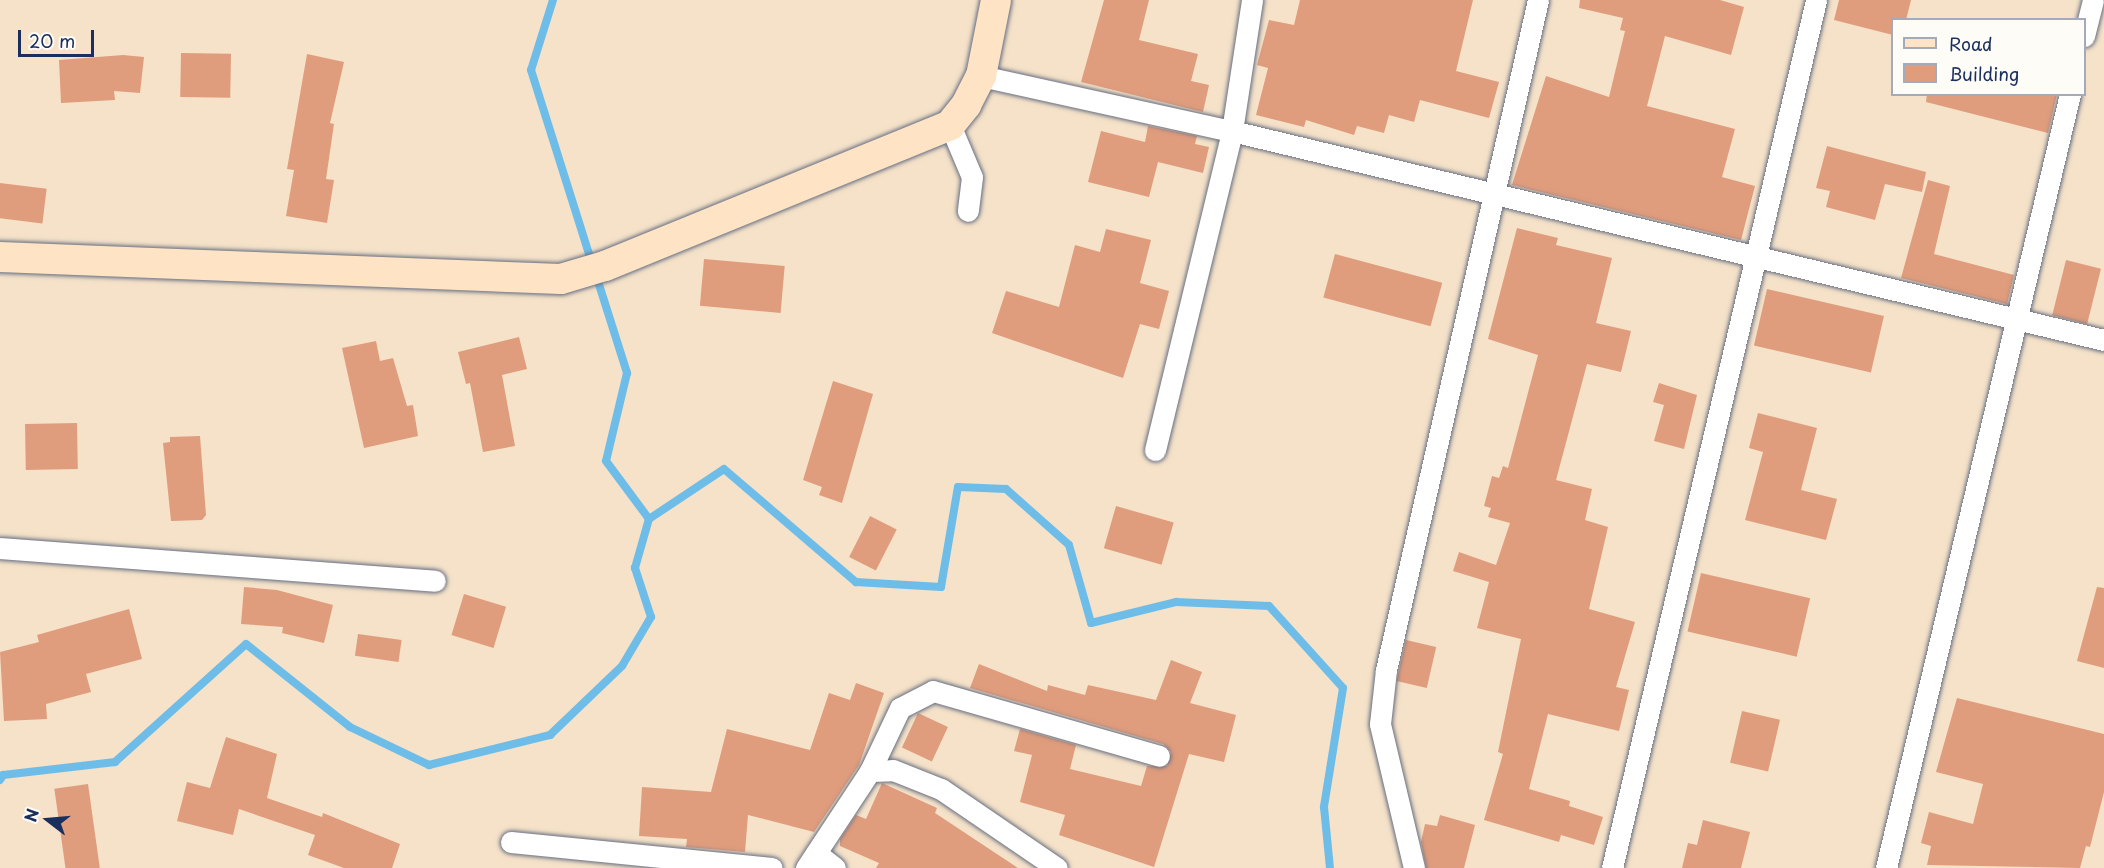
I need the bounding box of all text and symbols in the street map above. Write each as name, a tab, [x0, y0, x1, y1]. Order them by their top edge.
scale bar	[21, 18, 98, 56]
legend	[1891, 18, 2086, 96]
text: 20 m	[29, 27, 75, 54]
text: Road	[1949, 30, 1993, 57]
text: Building	[1949, 60, 2019, 87]
north arrow	[18, 790, 78, 850]
text: N	[17, 806, 44, 824]

